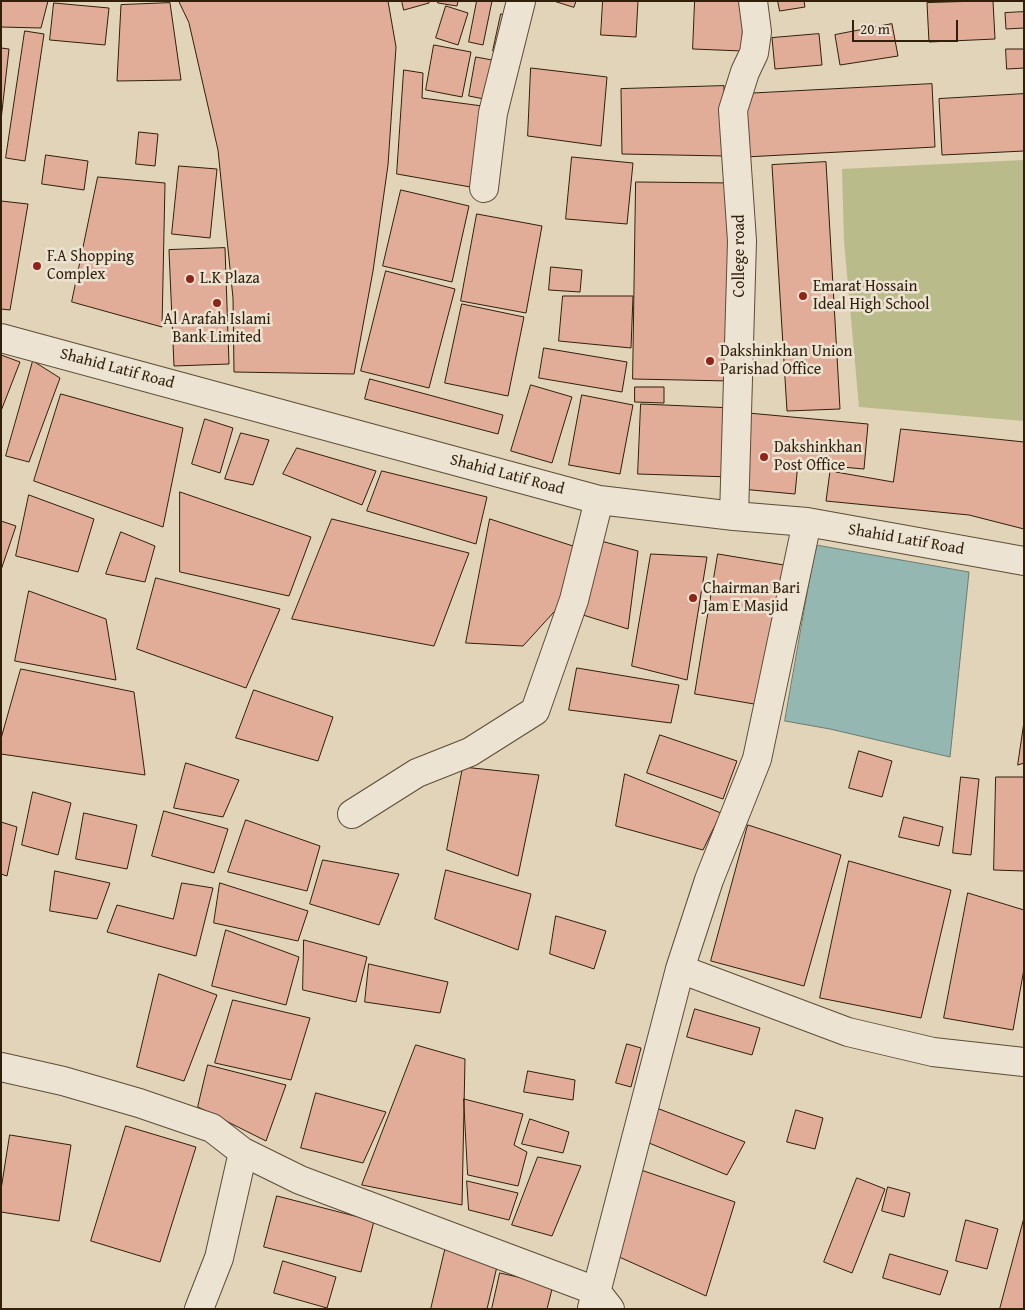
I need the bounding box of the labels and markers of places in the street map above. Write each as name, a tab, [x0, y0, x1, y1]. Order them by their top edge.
place label: F.A Shopping Complex	[47, 247, 134, 285]
marker: F.A Shopping Complex	[31, 260, 43, 272]
place label: L.K Plaza	[200, 269, 260, 289]
marker: L.K Plaza	[184, 273, 196, 285]
place label: Emarat Hossain Ideal High School	[813, 277, 930, 315]
marker: Emarat Hossain Ideal High School	[797, 290, 809, 302]
marker: Al Arafah Islami Bank Limited	[211, 297, 223, 309]
place label: Al Arafah Islami Bank Limited	[163, 310, 271, 348]
place label: Dakshinkhan Union Parishad Office	[720, 342, 853, 380]
marker: Dakshinkhan Union Parishad Office	[704, 355, 716, 367]
place label: Dakshinkhan Post Office	[774, 438, 862, 476]
marker: Dakshinkhan Post Office	[758, 451, 770, 463]
place label: Chairman Bari Jam E Masjid	[703, 579, 800, 617]
marker: Chairman Bari Jam E Masjid	[687, 592, 699, 604]

